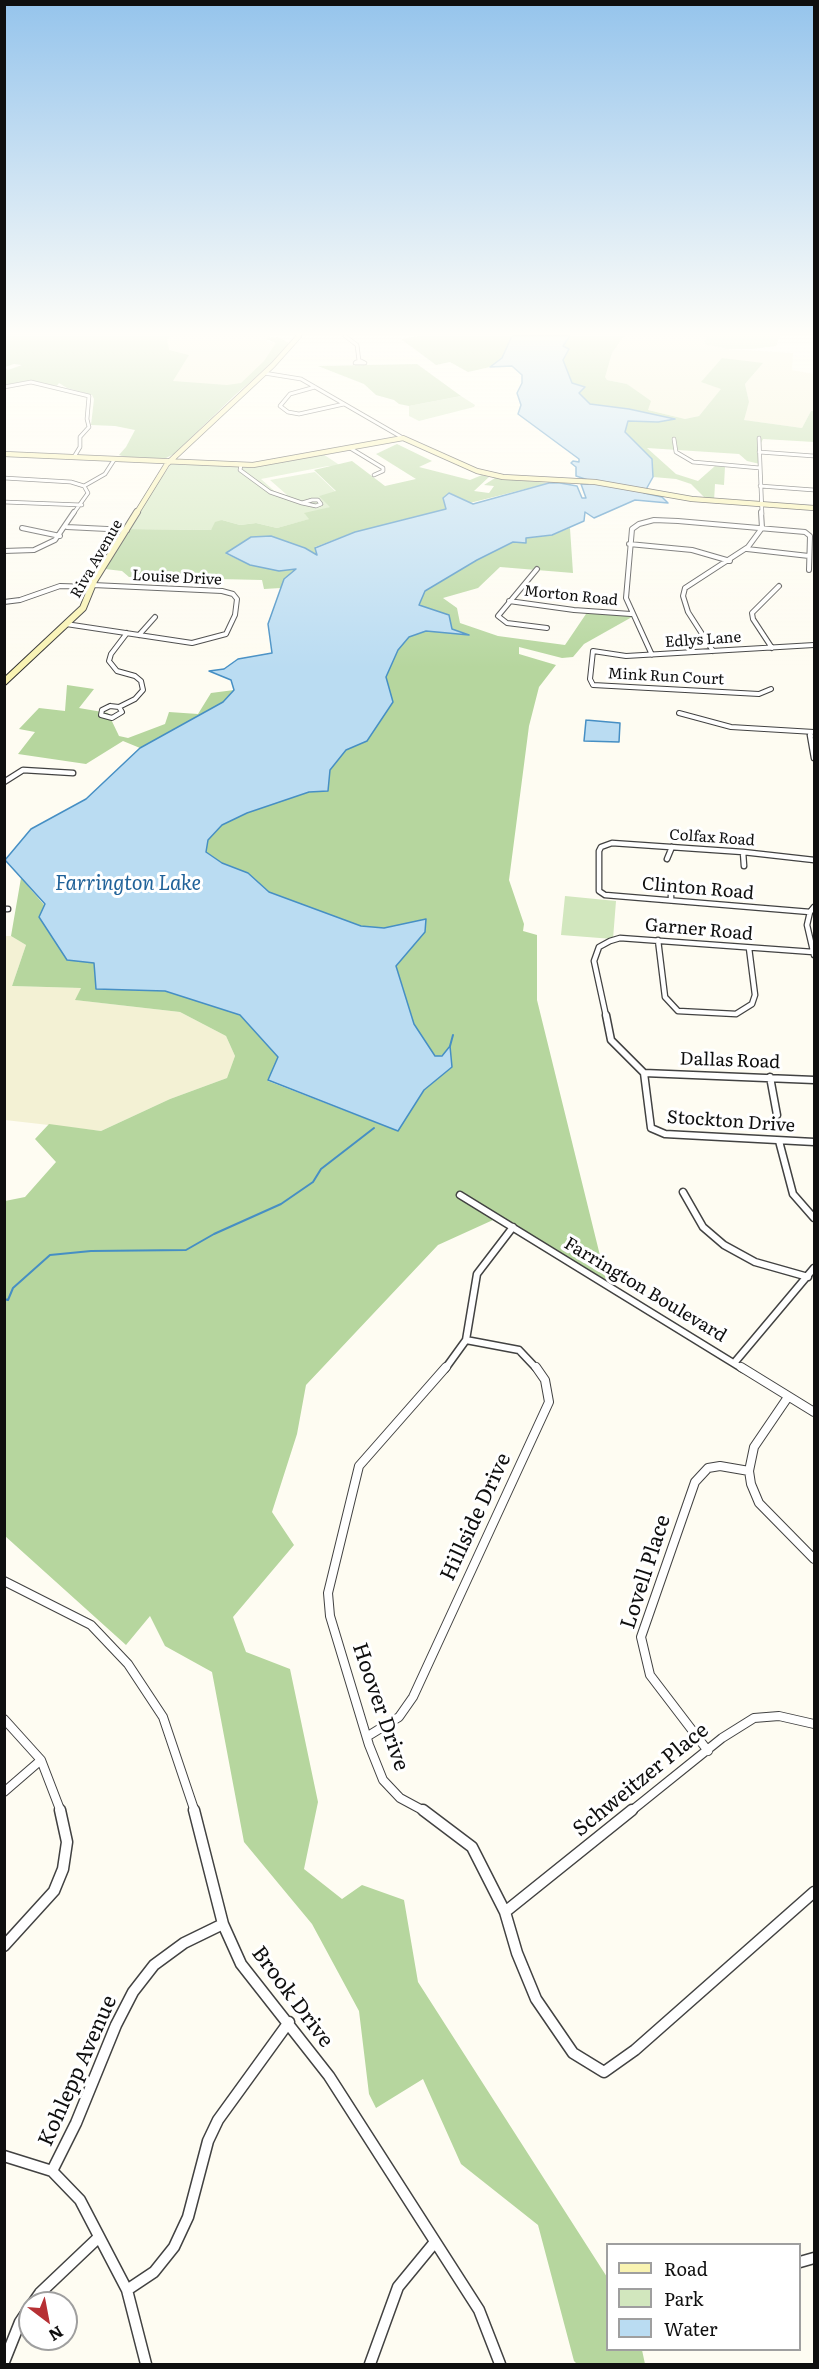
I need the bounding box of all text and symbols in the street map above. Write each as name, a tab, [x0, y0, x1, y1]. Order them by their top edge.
street label: Riva Avenue	[67, 516, 127, 602]
street label: Louise Drive	[132, 567, 222, 589]
street label: Morton Road	[523, 582, 619, 610]
street label: Edlys Lane	[664, 628, 742, 652]
street label: Mink Run Court	[607, 665, 725, 689]
street label: Colfax Road	[669, 826, 755, 850]
water label: Farrington Lake	[55, 872, 201, 896]
street label: Clinton Road	[641, 873, 755, 905]
street label: Garner Road	[644, 915, 754, 945]
street label: Dallas Road	[679, 1048, 781, 1074]
street label: Stockton Drive	[666, 1107, 796, 1137]
street label: Farrington Boulevard	[560, 1233, 730, 1347]
street label: Hillside Drive	[435, 1449, 517, 1585]
street label: Lovell Place	[616, 1512, 676, 1632]
street label: Hoover Drive	[346, 1640, 414, 1774]
street label: Schweitzer Place	[568, 1718, 714, 1842]
street label: Brook Drive	[246, 1941, 338, 2053]
street label: Kohlepp Avenue	[33, 1992, 123, 2150]
legend	[606, 2243, 801, 2351]
text: Road	[664, 2255, 708, 2282]
text: Park	[664, 2285, 703, 2312]
north arrow	[18, 2291, 78, 2351]
text: Water	[664, 2315, 717, 2342]
text: N	[44, 2321, 69, 2348]

